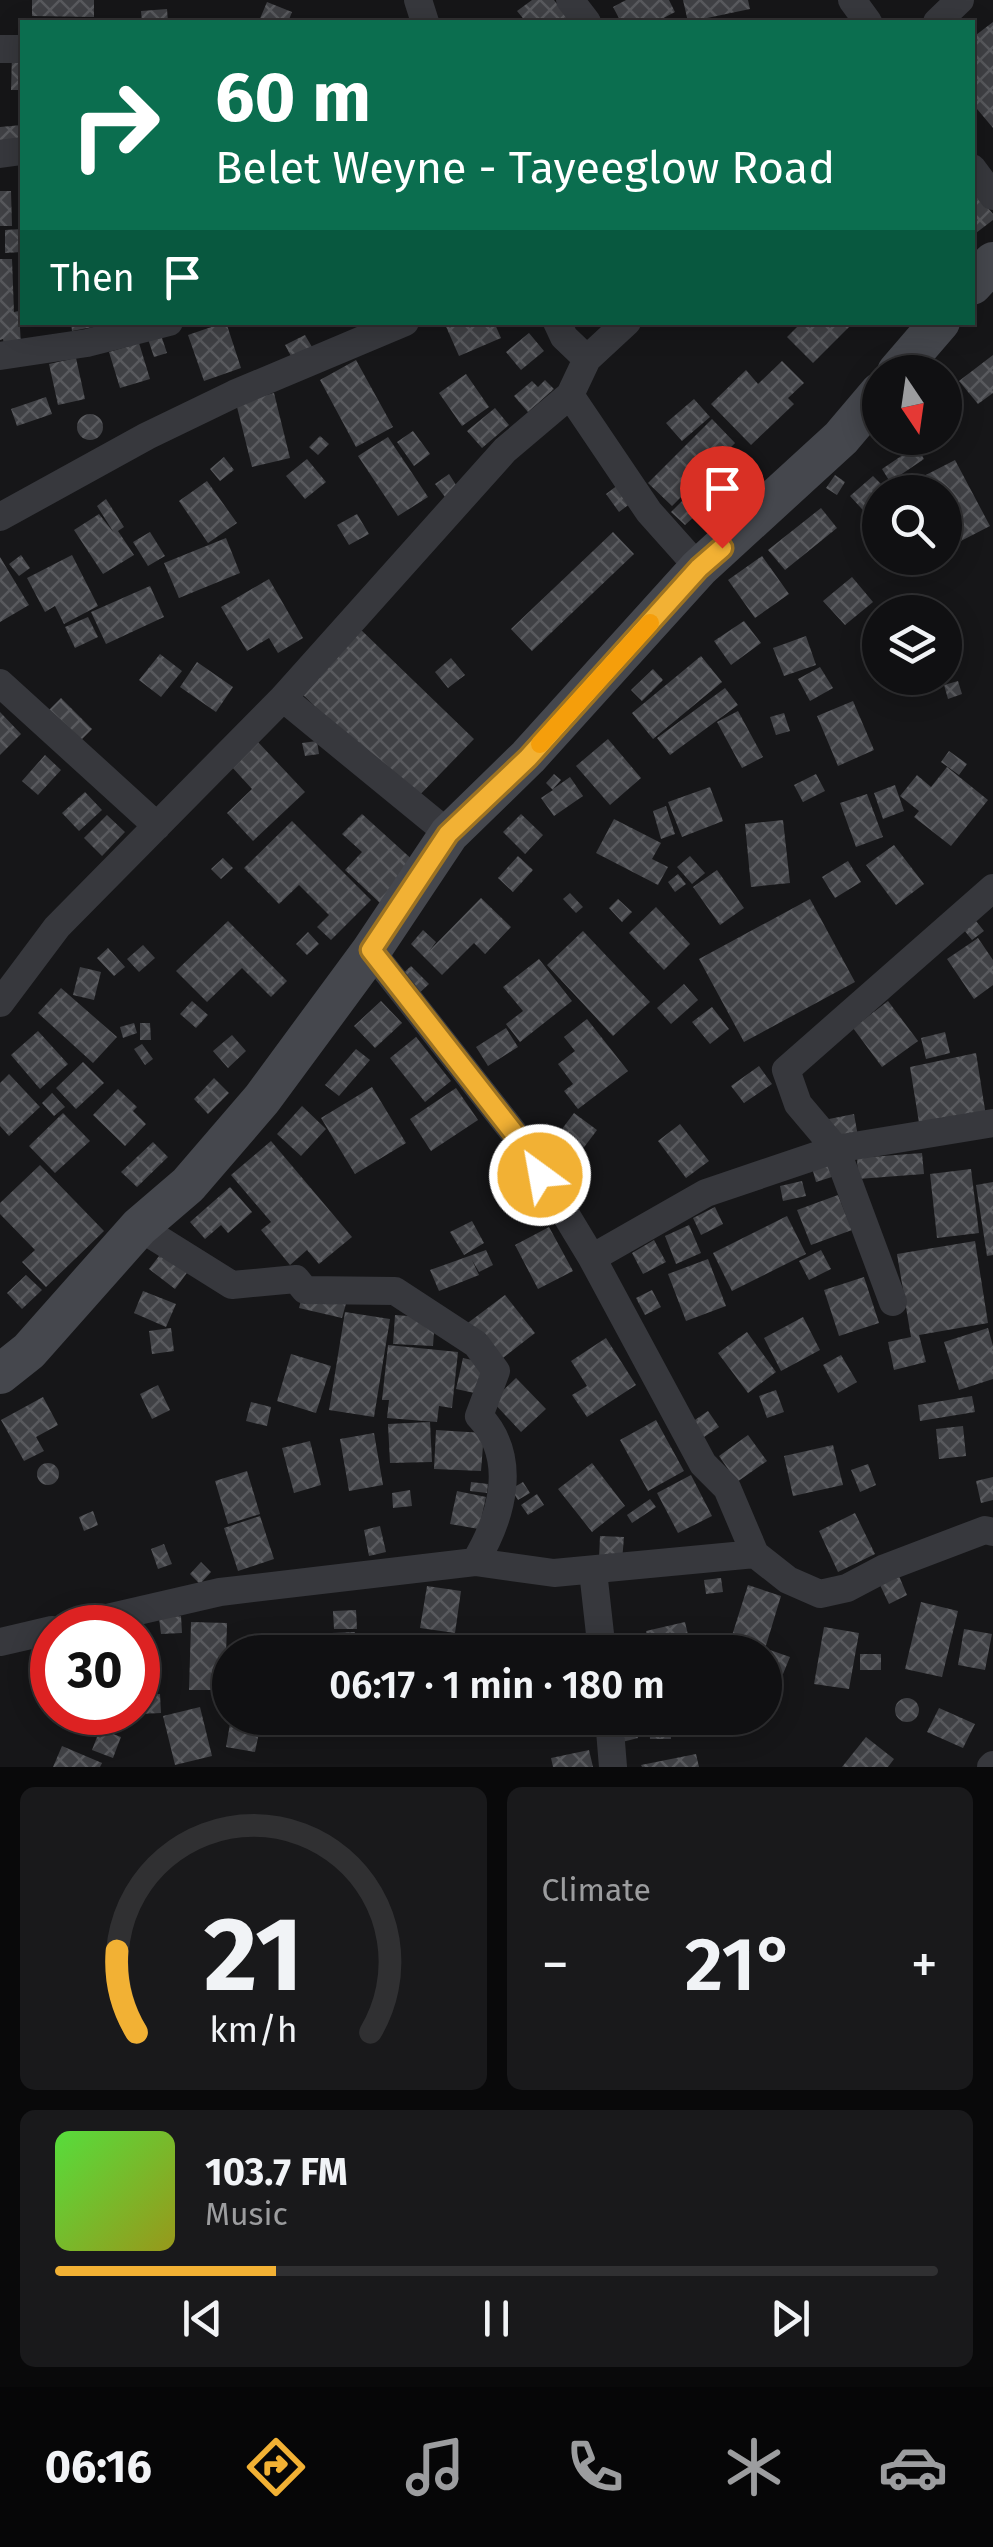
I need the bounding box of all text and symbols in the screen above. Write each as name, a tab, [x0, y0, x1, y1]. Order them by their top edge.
text: 60 m	[215, 56, 371, 140]
icon: right	[50, 60, 180, 190]
text: Belet Weyne - Tayeeglow Road	[215, 141, 835, 195]
icon: arrive	[155, 250, 210, 305]
text: Then	[50, 255, 135, 301]
north arrow	[862, 355, 962, 455]
map controls	[862, 355, 962, 695]
pin	[680, 446, 765, 549]
icon: arrive	[695, 461, 750, 516]
button: search	[862, 475, 962, 575]
button: layers	[862, 595, 962, 695]
position arrow	[488, 1123, 592, 1227]
speed limit sign: 30	[30, 1605, 160, 1735]
text: 06:17 · 1 min · 180 m	[329, 1662, 665, 1708]
text: Climate	[542, 1871, 651, 1909]
text: 21	[203, 1893, 303, 2018]
text: 21°	[685, 1920, 795, 2010]
text: −	[542, 1932, 569, 1998]
text: +	[911, 1932, 938, 1998]
text: km/h	[209, 2009, 297, 2051]
text: 103.7 FM	[205, 2149, 348, 2195]
text: Music	[205, 2195, 288, 2233]
icon: previous	[175, 2291, 230, 2346]
icon: pause	[469, 2291, 524, 2346]
icon: next	[763, 2291, 818, 2346]
icon: directions	[241, 2432, 311, 2502]
icon: music	[400, 2432, 470, 2502]
icon: phone	[560, 2432, 630, 2502]
icon: climate	[719, 2432, 789, 2502]
icon: car	[878, 2432, 948, 2502]
text: 06:16	[45, 2440, 152, 2494]

